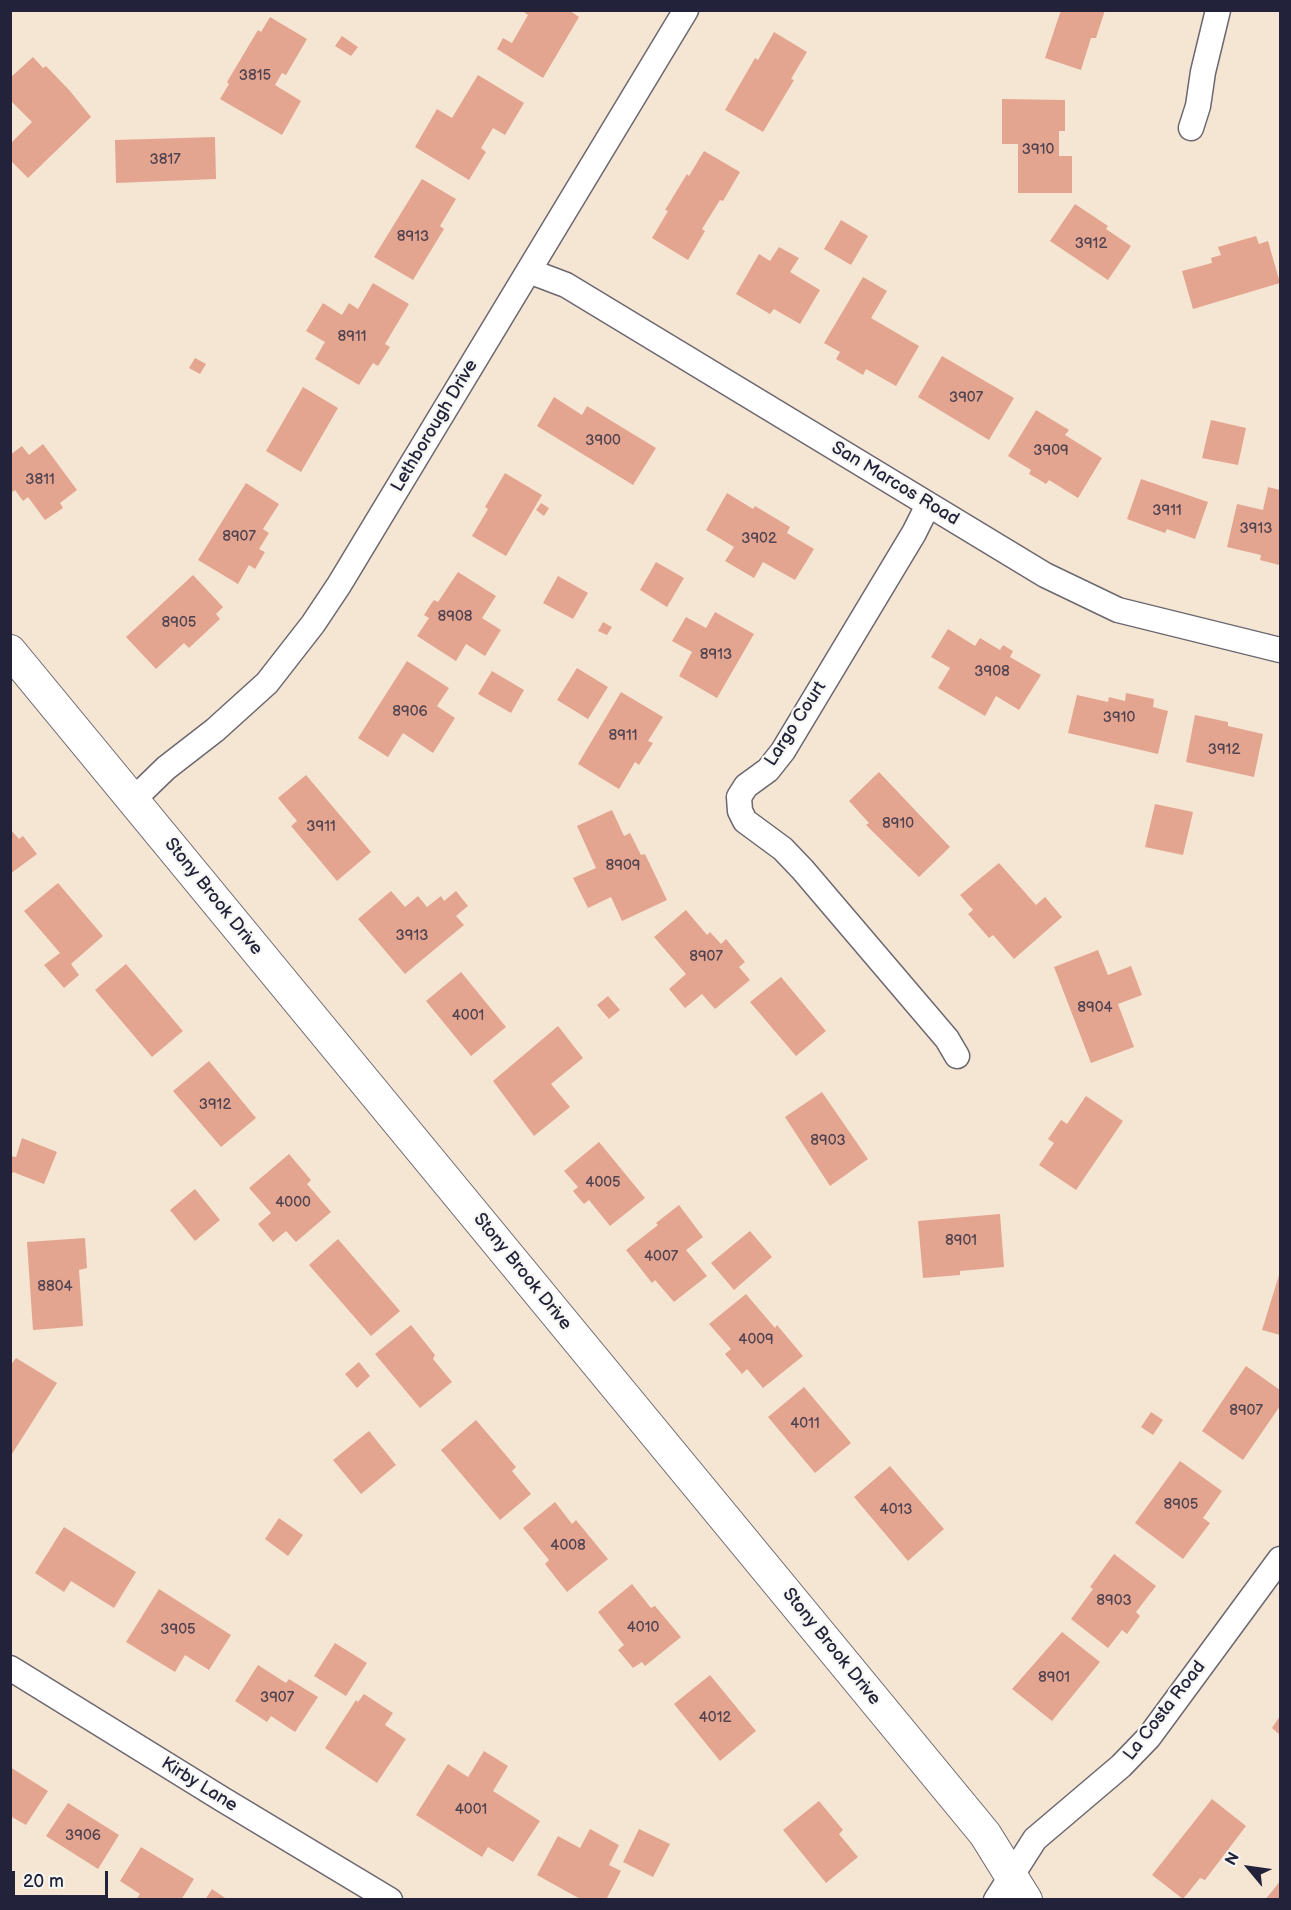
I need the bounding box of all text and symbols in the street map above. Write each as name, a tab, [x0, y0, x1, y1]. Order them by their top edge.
house number: 3815	[239, 67, 271, 85]
house number: 3910	[1022, 141, 1054, 159]
house number: 3817	[149, 151, 181, 169]
house number: 8913	[397, 228, 429, 246]
house number: 3912	[1075, 235, 1107, 253]
house number: 8911	[337, 328, 367, 346]
street label: Lethborough Drive	[387, 356, 483, 496]
house number: 3907	[949, 389, 983, 407]
house number: 3900	[585, 432, 621, 450]
street label: San Marcos Road	[827, 437, 963, 531]
house number: 3909	[1033, 442, 1069, 460]
house number: 3811	[25, 471, 55, 489]
house number: 3911	[1152, 502, 1182, 520]
house number: 3913	[1240, 520, 1272, 538]
house number: 8907	[222, 528, 256, 546]
house number: 3902	[741, 530, 777, 548]
house number: 8908	[438, 608, 472, 626]
house number: 8905	[162, 614, 196, 632]
house number: 8913	[700, 646, 732, 664]
house number: 3908	[974, 663, 1010, 681]
street label: Largo Court	[761, 678, 831, 770]
house number: 8906	[392, 703, 428, 721]
house number: 3910	[1103, 709, 1135, 727]
house number: 8911	[608, 727, 638, 745]
house number: 3912	[1208, 741, 1240, 759]
house number: 8910	[882, 815, 914, 833]
house number: 3911	[306, 818, 336, 836]
street label: Stony Brook Drive	[159, 834, 267, 960]
house number: 8909	[606, 857, 640, 875]
house number: 3913	[396, 927, 428, 945]
house number: 8907	[689, 948, 723, 966]
house number: 8904	[1077, 999, 1113, 1017]
house number: 4001	[452, 1007, 484, 1025]
house number: 3912	[199, 1096, 231, 1114]
house number: 8903	[810, 1132, 846, 1150]
house number: 4005	[585, 1174, 621, 1192]
house number: 4000	[275, 1194, 311, 1212]
street label: Stony Brook Drive	[468, 1209, 576, 1335]
house number: 8901	[945, 1232, 977, 1250]
house number: 4007	[644, 1248, 678, 1266]
house number: 8804	[37, 1278, 73, 1296]
house number: 4009	[738, 1331, 774, 1349]
house number: 8907	[1229, 1402, 1263, 1420]
house number: 4011	[790, 1415, 820, 1433]
house number: 8905	[1164, 1496, 1198, 1514]
house number: 4013	[880, 1501, 912, 1519]
house number: 4008	[550, 1537, 586, 1555]
street label: Stony Brook Drive	[777, 1584, 885, 1710]
house number: 8903	[1096, 1592, 1132, 1610]
house number: 4010	[627, 1619, 659, 1637]
house number: 3905	[160, 1621, 196, 1639]
street label: La Costa Road	[1119, 1657, 1211, 1765]
house number: 8901	[1038, 1669, 1070, 1687]
house number: 3907	[260, 1689, 294, 1707]
house number: 4012	[699, 1709, 731, 1727]
street label: Kirby Lane	[157, 1753, 241, 1817]
house number: 4001	[455, 1801, 487, 1819]
house number: 3906	[65, 1827, 101, 1845]
north arrow	[1219, 1838, 1279, 1898]
text: N	[1222, 1849, 1244, 1869]
scale bar	[15, 1859, 111, 1897]
text: 20 m	[23, 1871, 64, 1892]

